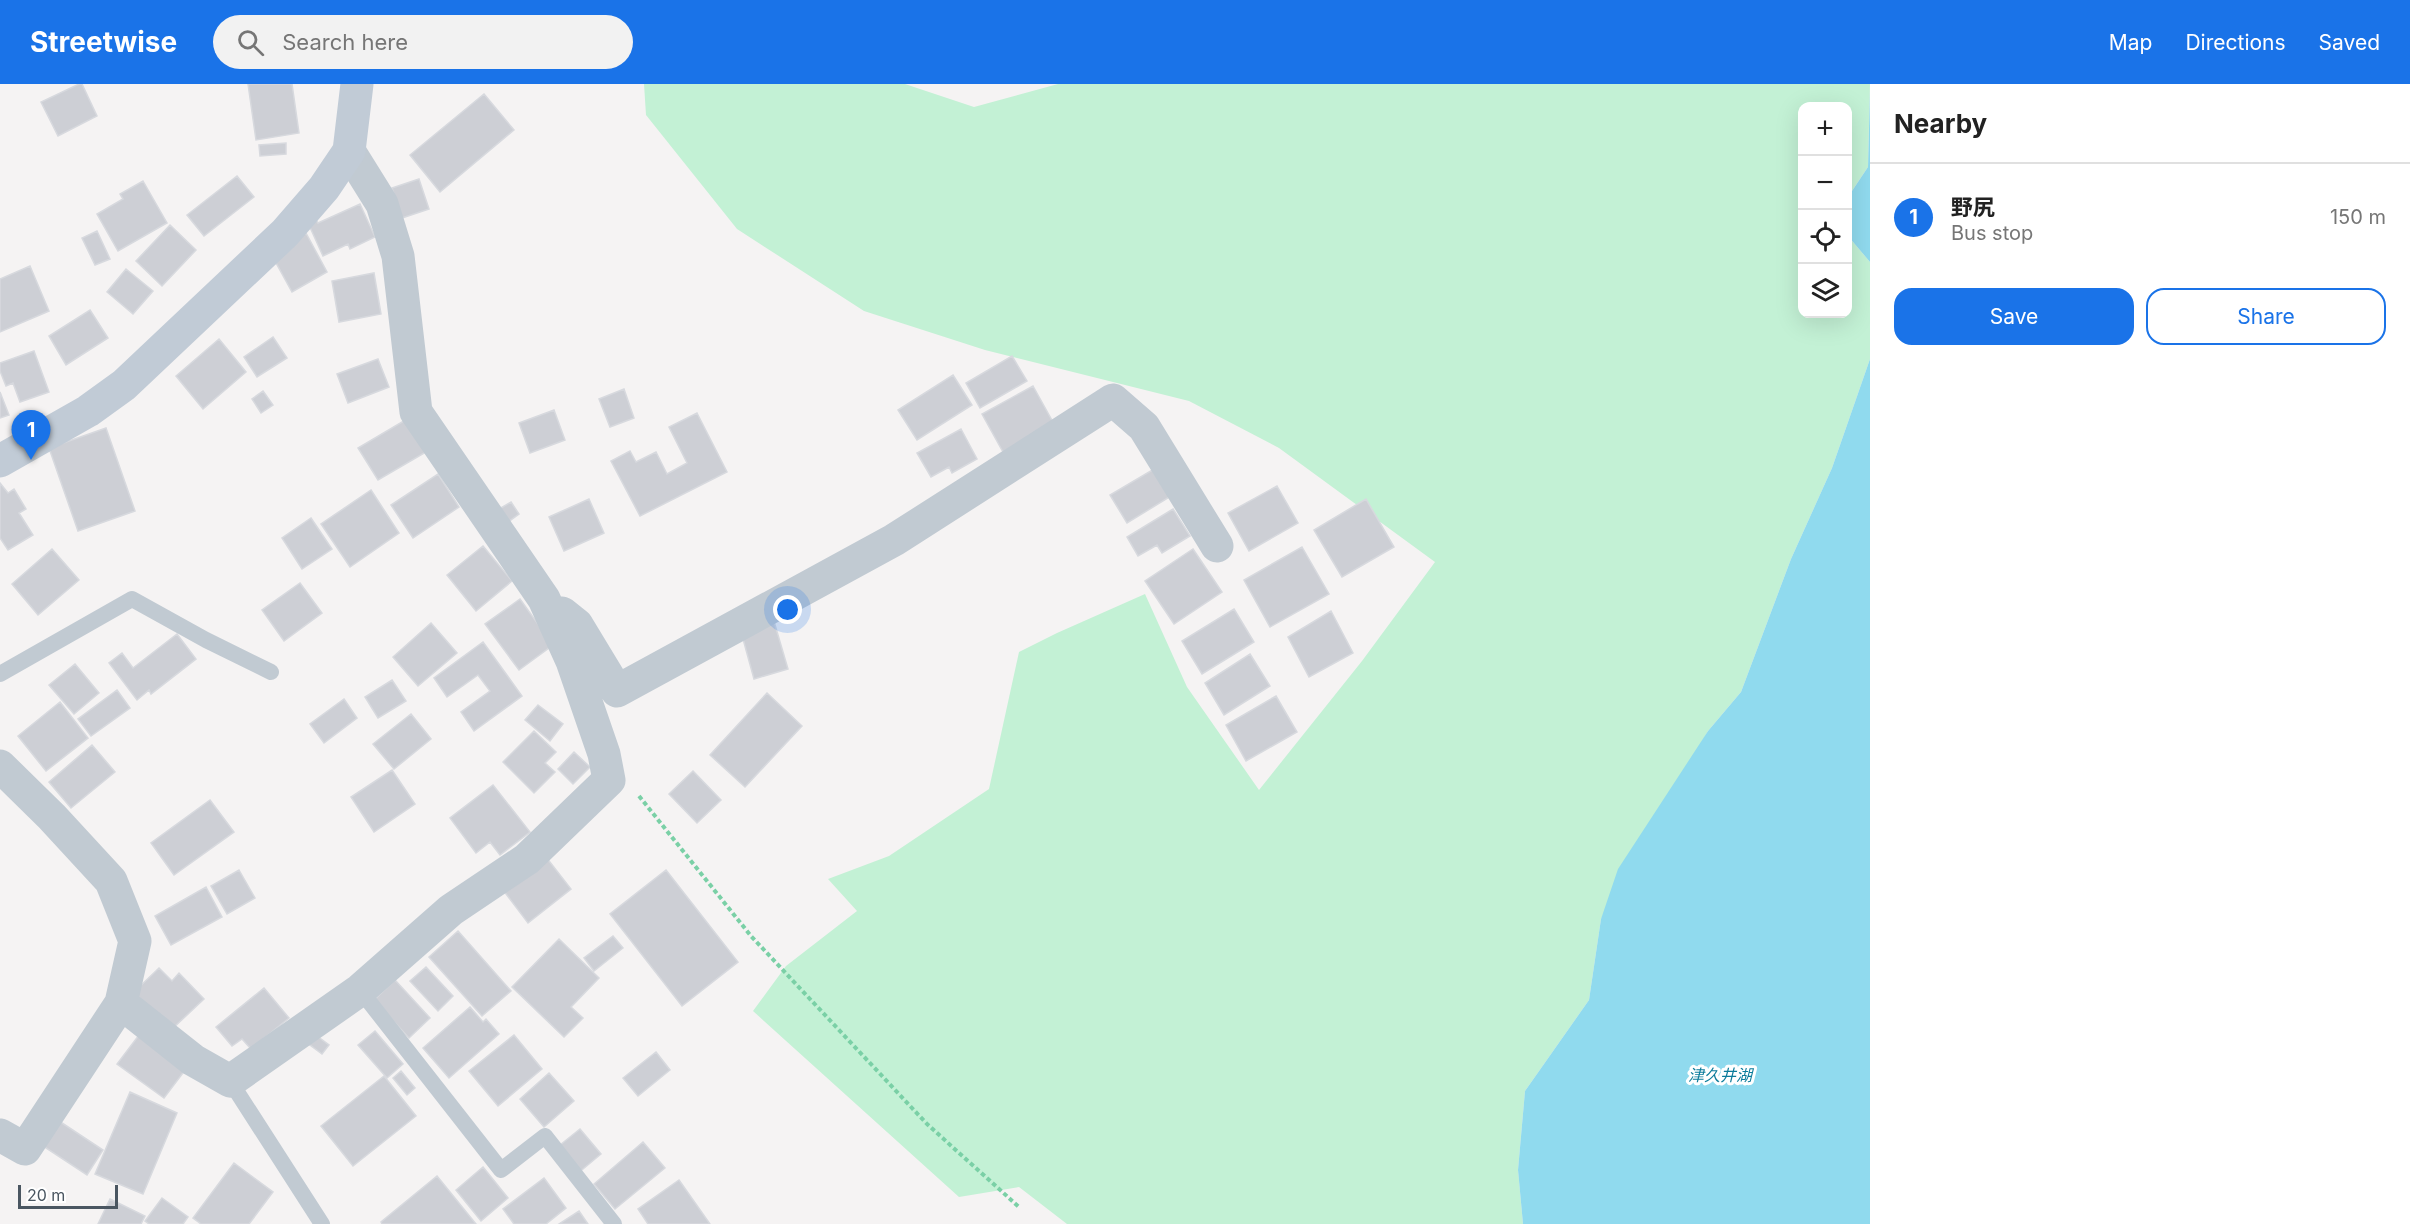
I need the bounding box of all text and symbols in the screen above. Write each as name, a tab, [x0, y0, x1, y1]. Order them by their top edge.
search box	[213, 15, 633, 69]
text: Streetwise	[30, 25, 177, 59]
icon: search	[234, 26, 267, 59]
text: Search here	[282, 29, 408, 55]
text: Map	[2109, 30, 2152, 55]
text: Directions	[2185, 30, 2286, 55]
text: Saved	[2319, 30, 2380, 55]
map controls	[1798, 102, 1852, 318]
button: +	[1798, 102, 1852, 156]
text: Nearby	[1894, 108, 1987, 139]
button: −	[1798, 156, 1852, 210]
text: 野尻	[1951, 194, 1995, 220]
text: 1	[1909, 205, 1918, 229]
text: 150 m	[2330, 205, 2386, 229]
button: locate	[1798, 210, 1852, 264]
text: Bus stop	[1951, 221, 2033, 245]
button: layers	[1798, 264, 1852, 318]
button: Save	[1894, 288, 2134, 345]
button: Share	[2146, 288, 2386, 345]
pin: 1	[12, 410, 51, 460]
your location	[773, 595, 802, 624]
water label: 津久井湖	[1688, 1065, 1755, 1085]
scale bar	[18, 1182, 118, 1210]
text: 20 m	[27, 1185, 65, 1205]

